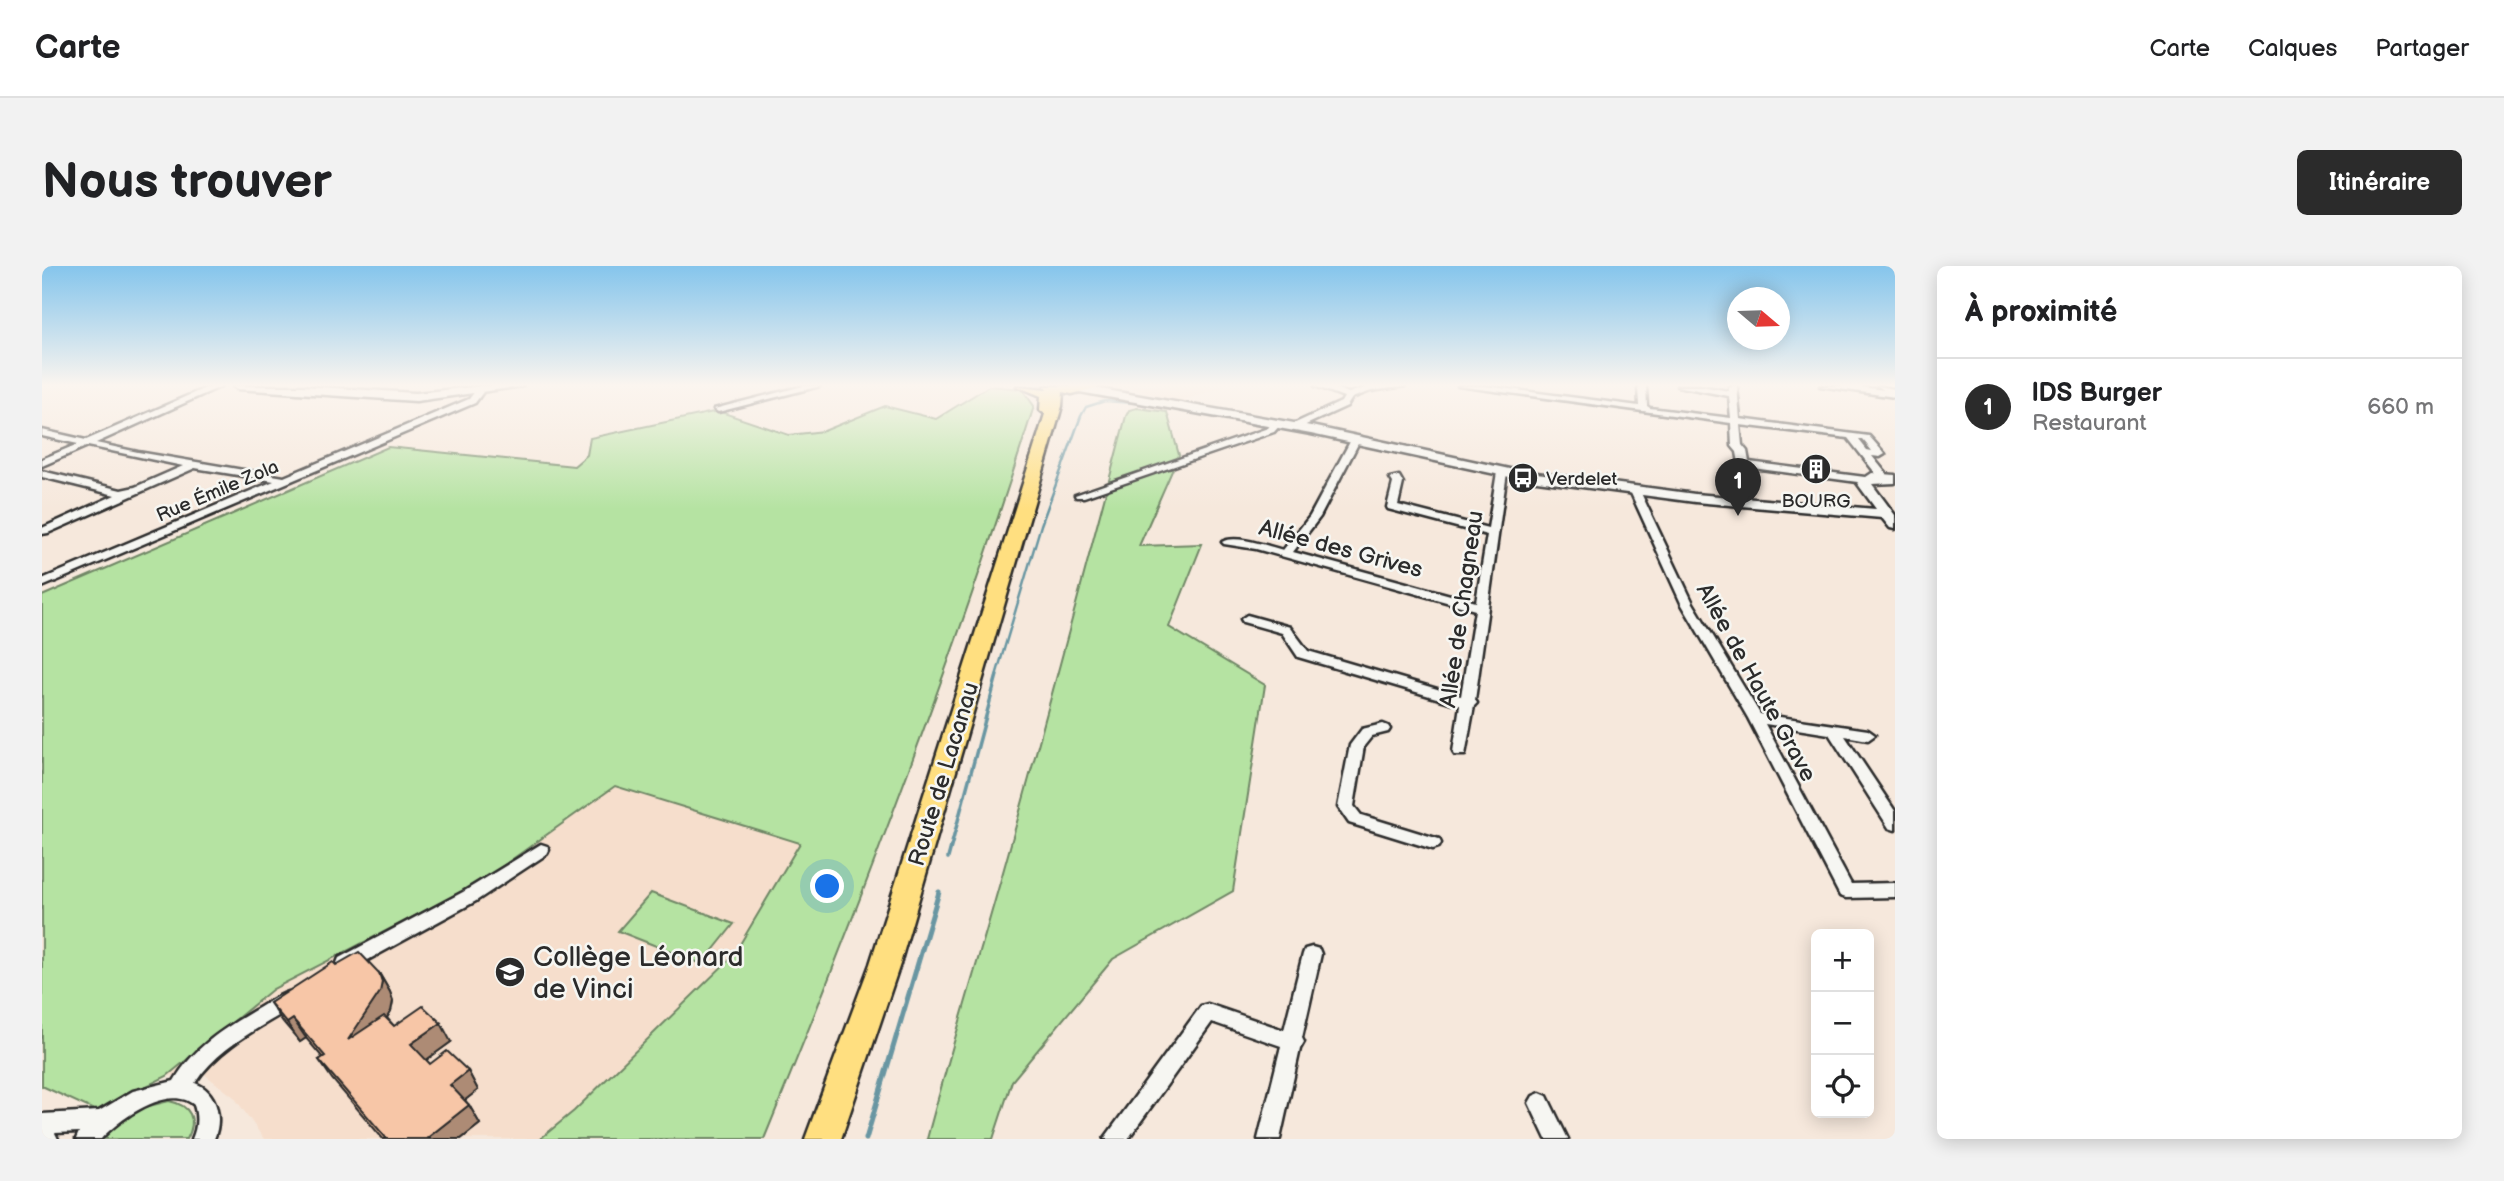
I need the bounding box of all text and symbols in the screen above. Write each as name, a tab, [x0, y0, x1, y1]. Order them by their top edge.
text: Carte	[35, 28, 121, 68]
text: Carte	[2150, 34, 2210, 63]
text: Calques	[2248, 34, 2337, 63]
text: Partager	[2375, 34, 2469, 63]
button: Itinéraire	[2297, 150, 2462, 215]
text: Nous trouver	[42, 153, 332, 212]
north arrow	[1727, 287, 1790, 350]
text: À proximité	[1965, 294, 2117, 330]
text: lDS Burger	[2032, 378, 2162, 409]
text: 1	[1983, 393, 1993, 421]
text: 660 m	[2367, 393, 2434, 421]
text: Restaurant	[2032, 409, 2146, 437]
building icon: BOURG	[1799, 452, 1833, 486]
street label: Rue Émile Zola	[153, 454, 282, 527]
pin: 1	[1715, 458, 1761, 516]
bus stop icon: Verdelet	[1506, 461, 1540, 495]
place label: Verdelet	[1546, 468, 1618, 491]
place label: BOURG	[1781, 490, 1851, 513]
street label: Allée de Chagneau	[1434, 509, 1490, 709]
street label: Allée des Grives	[1256, 514, 1426, 584]
street label: Allée de Haute Grave	[1690, 578, 1822, 786]
street label: Route de Lacanau	[903, 679, 985, 870]
your location	[810, 869, 844, 903]
map controls	[1811, 929, 1874, 1118]
button: +	[1811, 929, 1874, 992]
place label: Collège Léonard de Vinci	[533, 941, 744, 1006]
school or university icon: Collège Léonard de Vinci	[493, 955, 527, 989]
button: −	[1811, 992, 1874, 1055]
button: locate	[1811, 1055, 1874, 1118]

